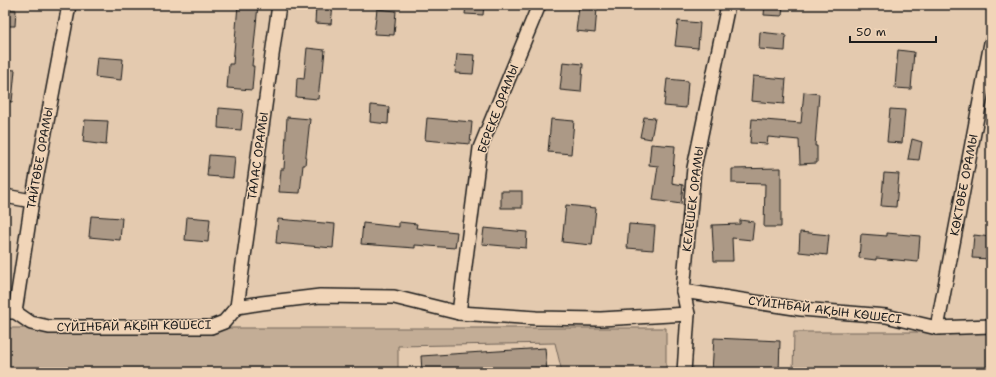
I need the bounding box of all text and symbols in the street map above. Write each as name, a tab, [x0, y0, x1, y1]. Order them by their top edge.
scale bar	[850, 18, 936, 44]
text: 50 m	[856, 24, 886, 40]
street label: БЕРЕКЕ ОРАМЫ	[474, 62, 522, 156]
street label: ТАЙТӨБЕ ОРАМЫ	[23, 106, 57, 210]
street label: ТАЛАС ОРАМЫ	[244, 111, 272, 201]
street label: КӨКТӨБЕ ОРАМЫ	[946, 133, 982, 237]
street label: КЕЛЕШЕК ОРАМЫ	[679, 145, 707, 253]
street label: СҮЙІНБАЙ АҚЫН КӨШЕСІ	[747, 293, 903, 327]
street label: СҮЙІНБАЙ АҚЫН КӨШЕСІ	[57, 317, 212, 335]

